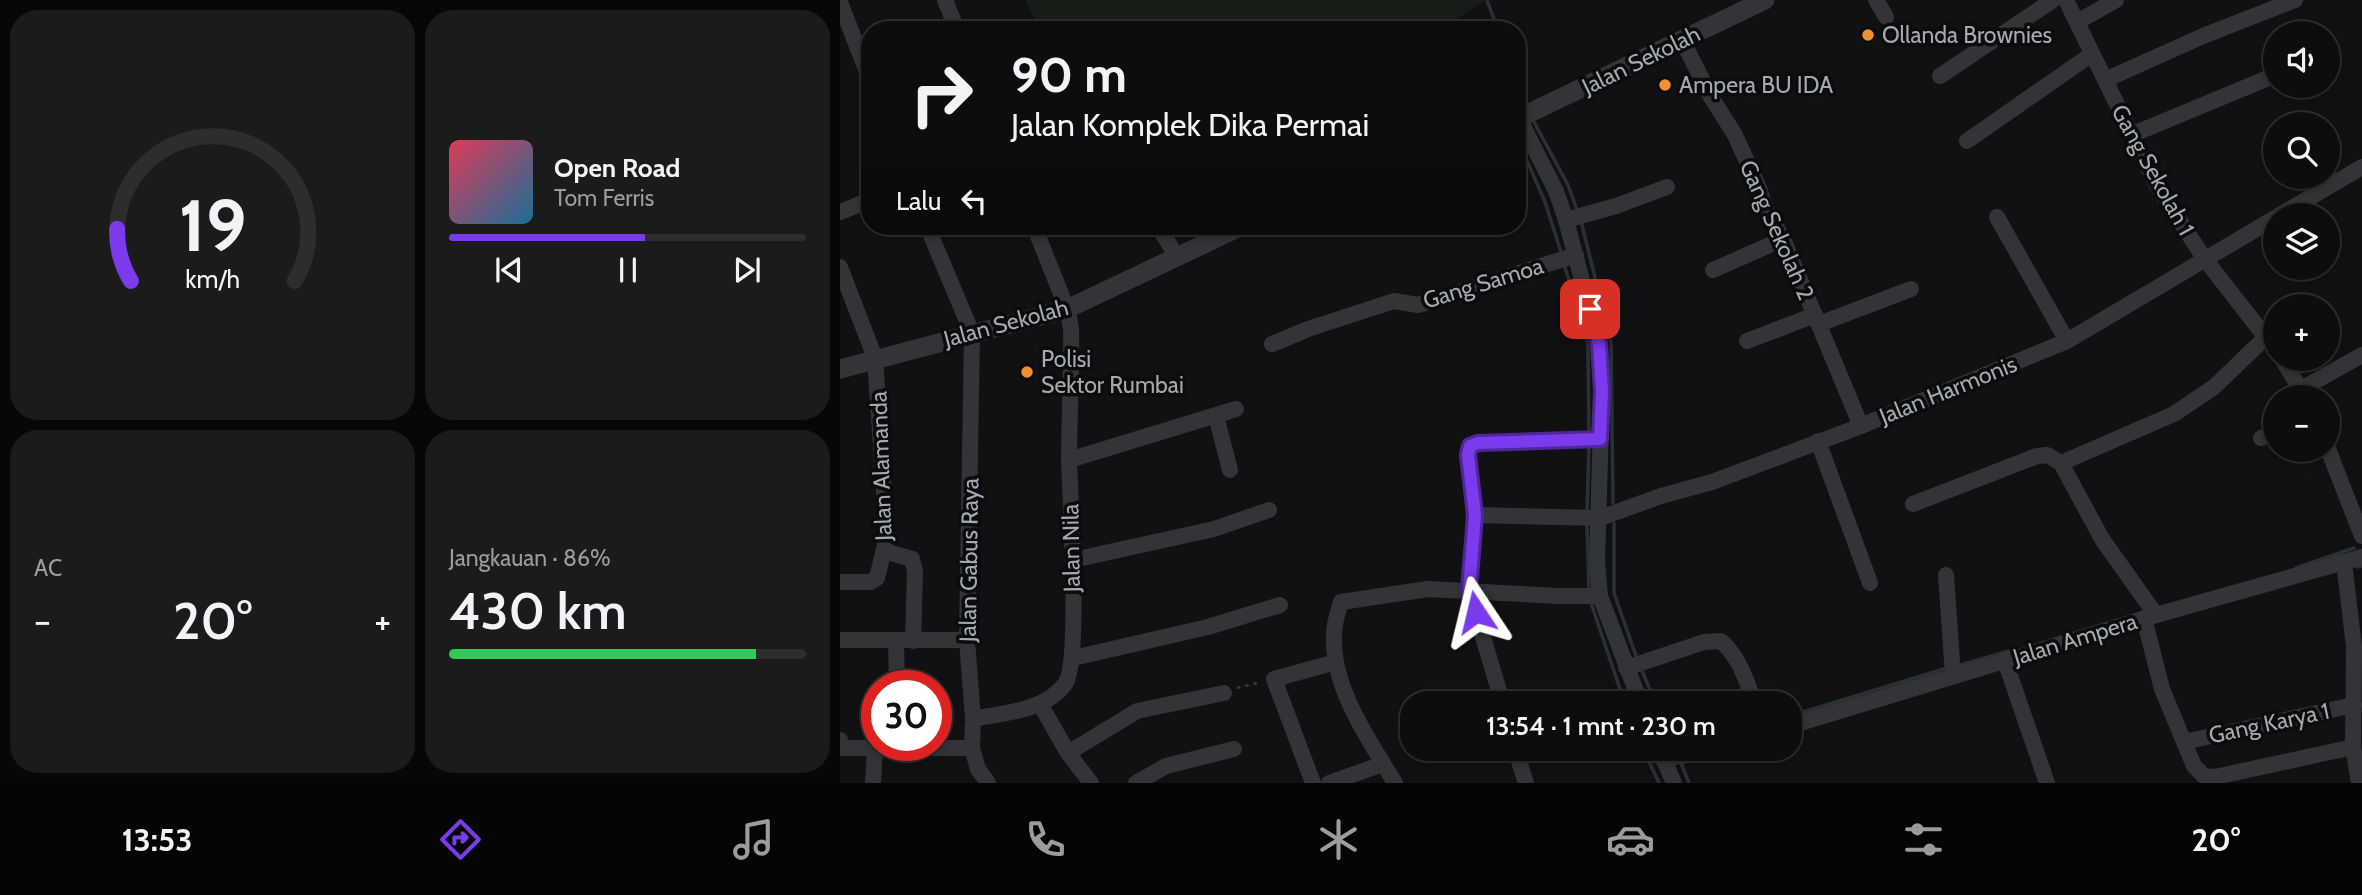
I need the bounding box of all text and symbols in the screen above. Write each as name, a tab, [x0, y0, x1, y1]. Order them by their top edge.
street label: Jalan Sekolah	[1577, 19, 1705, 101]
place label: Ollanda Brownies	[1882, 21, 2052, 49]
map controls	[2263, 21, 2340, 462]
button: sound	[2263, 21, 2340, 98]
marker: Ollanda Brownies	[1860, 27, 1876, 43]
text: 90 m	[1011, 45, 1127, 104]
icon: right	[896, 49, 987, 140]
place label: Ampera BU IDA	[1679, 71, 1833, 99]
marker: Ampera BU IDA	[1657, 77, 1673, 93]
street label: Gang Sekolah 1	[2106, 100, 2200, 240]
text: Jalan Komplek Dika Permai	[1011, 105, 1369, 144]
button: search	[2263, 112, 2340, 189]
text: Open Road	[554, 152, 680, 184]
street label: Gang Sekolah 2	[1734, 156, 1820, 304]
text: 19	[179, 181, 246, 269]
icon: left	[955, 182, 993, 220]
text: Tom Ferris	[554, 184, 654, 212]
text: Lalu	[896, 185, 941, 217]
button: layers	[2263, 203, 2340, 280]
icon: previous	[490, 251, 528, 289]
icon: pause	[609, 251, 647, 289]
icon: next	[728, 251, 766, 289]
street label: Gang Samoa	[1419, 251, 1547, 315]
text: km/h	[185, 264, 240, 294]
pin	[1560, 279, 1620, 339]
icon: arrive	[1571, 290, 1609, 328]
street label: Jalan Sekolah	[940, 293, 1071, 353]
button: +	[2263, 294, 2340, 371]
place label: Polisi Sektor Rumbai	[1041, 345, 1184, 399]
street label: Jalan Harmonis	[1874, 350, 2021, 431]
marker: Polisi Sektor Rumbai	[1019, 364, 1035, 380]
button: −	[2263, 385, 2340, 462]
street label: Jalan Alamanda	[864, 391, 898, 542]
street label: Jalan Gabus Raya	[954, 478, 984, 643]
street label: Jalan Nila	[1056, 504, 1086, 593]
text: Jangkauan · 86%	[449, 544, 611, 572]
text: AC	[34, 554, 62, 582]
position arrow	[1439, 575, 1513, 649]
text: 430 km	[449, 579, 627, 642]
text: 20°	[173, 589, 252, 652]
text: −	[34, 597, 51, 644]
text: +	[374, 597, 391, 644]
street label: Jalan Ampera	[2009, 607, 2140, 671]
speed limit sign: 30	[861, 670, 952, 761]
street label: Gang Karya 1	[2206, 697, 2332, 749]
text: 13:54 · 1 mnt · 230 m	[1486, 710, 1716, 742]
icon: directions	[436, 815, 485, 864]
icon: music	[729, 815, 778, 864]
icon: phone	[1021, 815, 1070, 864]
icon: climate	[1314, 815, 1363, 864]
icon: car	[1606, 815, 1655, 864]
icon: filters	[1899, 815, 1948, 864]
text: 13:53	[122, 820, 192, 859]
text: 20°	[2191, 820, 2240, 859]

